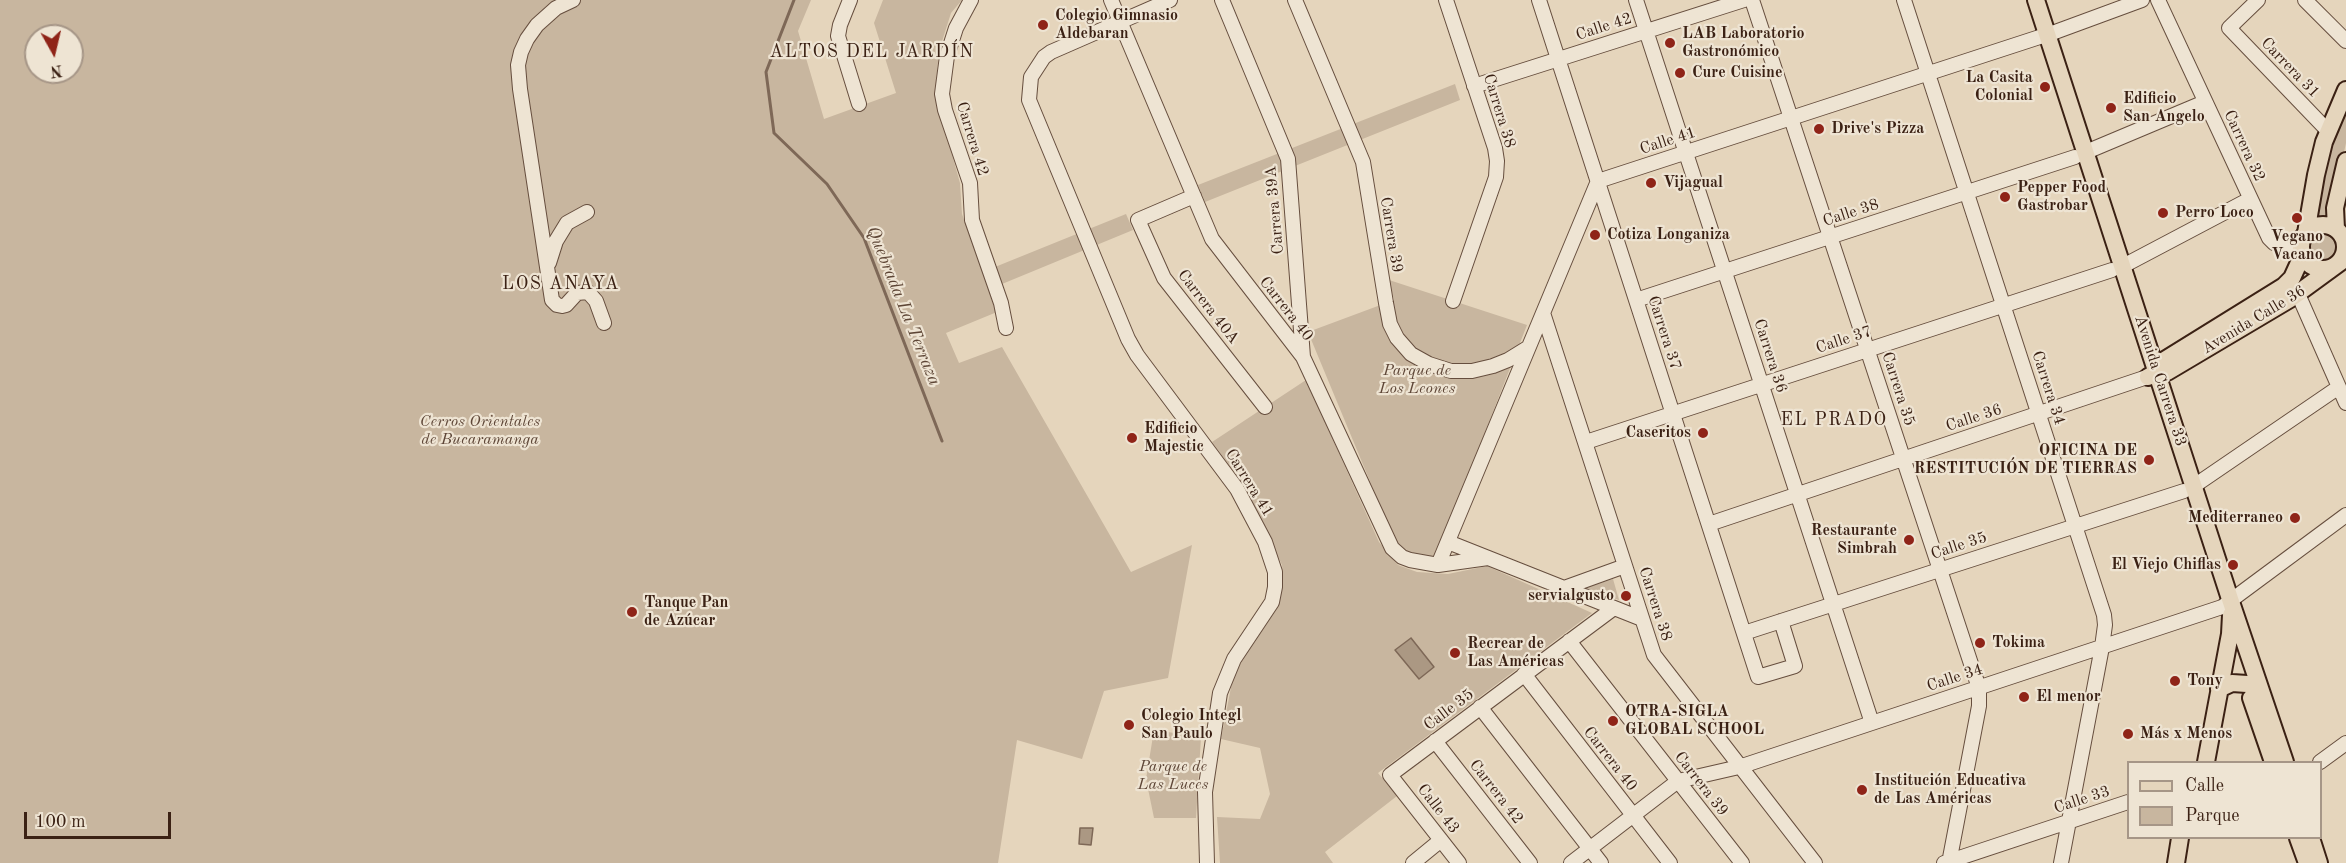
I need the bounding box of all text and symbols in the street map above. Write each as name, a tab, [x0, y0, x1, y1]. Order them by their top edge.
place label: Colegio Gimnasio Aldebaran	[1055, 6, 1178, 44]
street label: Calle 42	[1574, 9, 1634, 45]
marker: Colegio Gimnasio Aldebaran	[1036, 18, 1050, 32]
north arrow	[24, 24, 84, 84]
place label: LAB Laboratorio Gastronómico	[1682, 24, 1805, 62]
street label: Carrera 31	[2256, 34, 2324, 102]
marker: LAB Laboratorio Gastronómico	[1663, 36, 1677, 50]
district label: ALTOS DEL JARDÍN	[769, 41, 975, 63]
text: N	[49, 61, 63, 79]
place label: Cure Cuisine	[1692, 63, 1782, 83]
marker: Cure Cuisine	[1673, 66, 1687, 80]
place label: La Casita Colonial	[1965, 68, 2033, 106]
street label: Carrera 38	[1479, 72, 1519, 150]
marker: La Casita Colonial	[2038, 80, 2052, 94]
place label: Edificio San Angelo	[2123, 89, 2205, 127]
street label: Carrera 42	[952, 100, 992, 178]
marker: Edificio San Angelo	[2104, 101, 2118, 115]
street label: Carrera 32	[2219, 107, 2269, 185]
place label: Drive's Pizza	[1831, 119, 1924, 139]
marker: Drive's Pizza	[1812, 122, 1826, 136]
street label: Calle 41	[1638, 123, 1698, 159]
street label: Carrera 39A	[1262, 165, 1288, 255]
place label: Vijagual	[1663, 173, 1723, 193]
marker: Vijagual	[1644, 176, 1658, 190]
place label: Pepper Food Gastrobar	[2017, 178, 2106, 216]
marker: Pepper Food Gastrobar	[1998, 190, 2012, 204]
street label: Calle 38	[1821, 195, 1881, 231]
street label: Carrera 39	[1376, 196, 1406, 274]
place label: Perro Loco	[2175, 203, 2254, 223]
marker: Perro Loco	[2156, 206, 2170, 220]
marker: Vegano Vacano	[2290, 211, 2304, 225]
water label: Quebrada La Terraza	[861, 223, 945, 389]
place label: Cotiza Longaniza	[1607, 225, 1730, 245]
place label: Vegano Vacano	[2271, 227, 2323, 265]
marker: Cotiza Longaniza	[1588, 228, 1602, 242]
street label: Carrera 40A	[1173, 266, 1243, 348]
district label: LOS ANAYA	[502, 273, 620, 295]
street label: Carrera 40	[1255, 273, 1317, 345]
street label: Avenida Calle 36	[2199, 281, 2309, 359]
street label: Carrera 37	[1643, 294, 1685, 372]
street label: Avenida Carrera 33	[2130, 313, 2190, 449]
street label: Carrera 36	[1749, 317, 1791, 395]
street label: Calle 37	[1814, 322, 1874, 358]
street label: Carrera 34	[2027, 349, 2069, 427]
street label: Carrera 35	[1877, 350, 1919, 428]
park label: Parque de Los Leones	[1379, 361, 1455, 399]
street label: Calle 36	[1944, 400, 2004, 436]
district label: EL PRADO	[1780, 409, 1888, 431]
park label: Cerros Orientales de Bucaramanga	[420, 412, 540, 450]
place label: Edificio Majestic	[1144, 419, 1204, 457]
place label: Caseritos	[1625, 423, 1691, 443]
marker: Caseritos	[1696, 426, 1710, 440]
marker: Edificio Majestic	[1125, 431, 1139, 445]
place label: OFICINA DE RESTITUCIÓN DE TIERRAS	[1914, 441, 2137, 479]
street label: Carrera 41	[1221, 445, 1277, 521]
marker: OFICINA DE RESTITUCIÓN DE TIERRAS	[2142, 453, 2156, 467]
place label: Mediterraneo	[2188, 508, 2283, 528]
marker: Mediterraneo	[2288, 511, 2302, 525]
place label: Restaurante Simbrah	[1811, 521, 1897, 559]
street label: Calle 35	[1929, 528, 1989, 564]
marker: Restaurante Simbrah	[1902, 533, 1916, 547]
place label: El Viejo Chiflas	[2111, 555, 2221, 575]
marker: El Viejo Chiflas	[2226, 558, 2240, 572]
street label: Carrera 38	[1634, 565, 1676, 643]
place label: servialgusto	[1528, 586, 1614, 606]
marker: servialgusto	[1619, 589, 1633, 603]
place label: Tanque Pan de Azúcar	[644, 593, 728, 631]
marker: Tanque Pan de Azúcar	[625, 605, 639, 619]
place label: Tokima	[1992, 633, 2045, 653]
place label: Recrear de Las Américas	[1467, 634, 1564, 672]
marker: Tokima	[1973, 636, 1987, 650]
marker: Recrear de Las Américas	[1448, 646, 1462, 660]
street label: Calle 34	[1925, 660, 1985, 696]
place label: Tony	[2187, 671, 2223, 691]
marker: Tony	[2168, 674, 2182, 688]
street label: Calle 35	[1420, 685, 1478, 735]
place label: El menor	[2036, 687, 2101, 707]
marker: El menor	[2017, 690, 2031, 704]
place label: OTRA-SIGLA GLOBAL SCHOOL	[1625, 702, 1764, 740]
place label: Colegio Integl San Paulo	[1141, 706, 1241, 744]
marker: OTRA-SIGLA GLOBAL SCHOOL	[1606, 714, 1620, 728]
marker: Colegio Integl San Paulo	[1122, 718, 1136, 732]
street label: Carrera 40	[1579, 723, 1641, 795]
place label: Más x Menos	[2140, 724, 2232, 744]
marker: Más x Menos	[2121, 727, 2135, 741]
street label: Carrera 39	[1670, 748, 1732, 820]
street label: Carrera 42	[1465, 756, 1527, 828]
park label: Parque de Las Luces	[1138, 757, 1208, 795]
legend	[2127, 761, 2322, 839]
place label: Institución Educativa de Las Américas	[1874, 771, 2026, 809]
text: Calle	[2185, 777, 2224, 795]
street label: Calle 43	[1413, 780, 1463, 838]
street label: Calle 33	[2052, 782, 2112, 818]
marker: Institución Educativa de Las Américas	[1855, 783, 1869, 797]
scale bar	[27, 800, 174, 838]
text: Parque	[2185, 807, 2240, 825]
text: 100 m	[35, 813, 86, 831]

